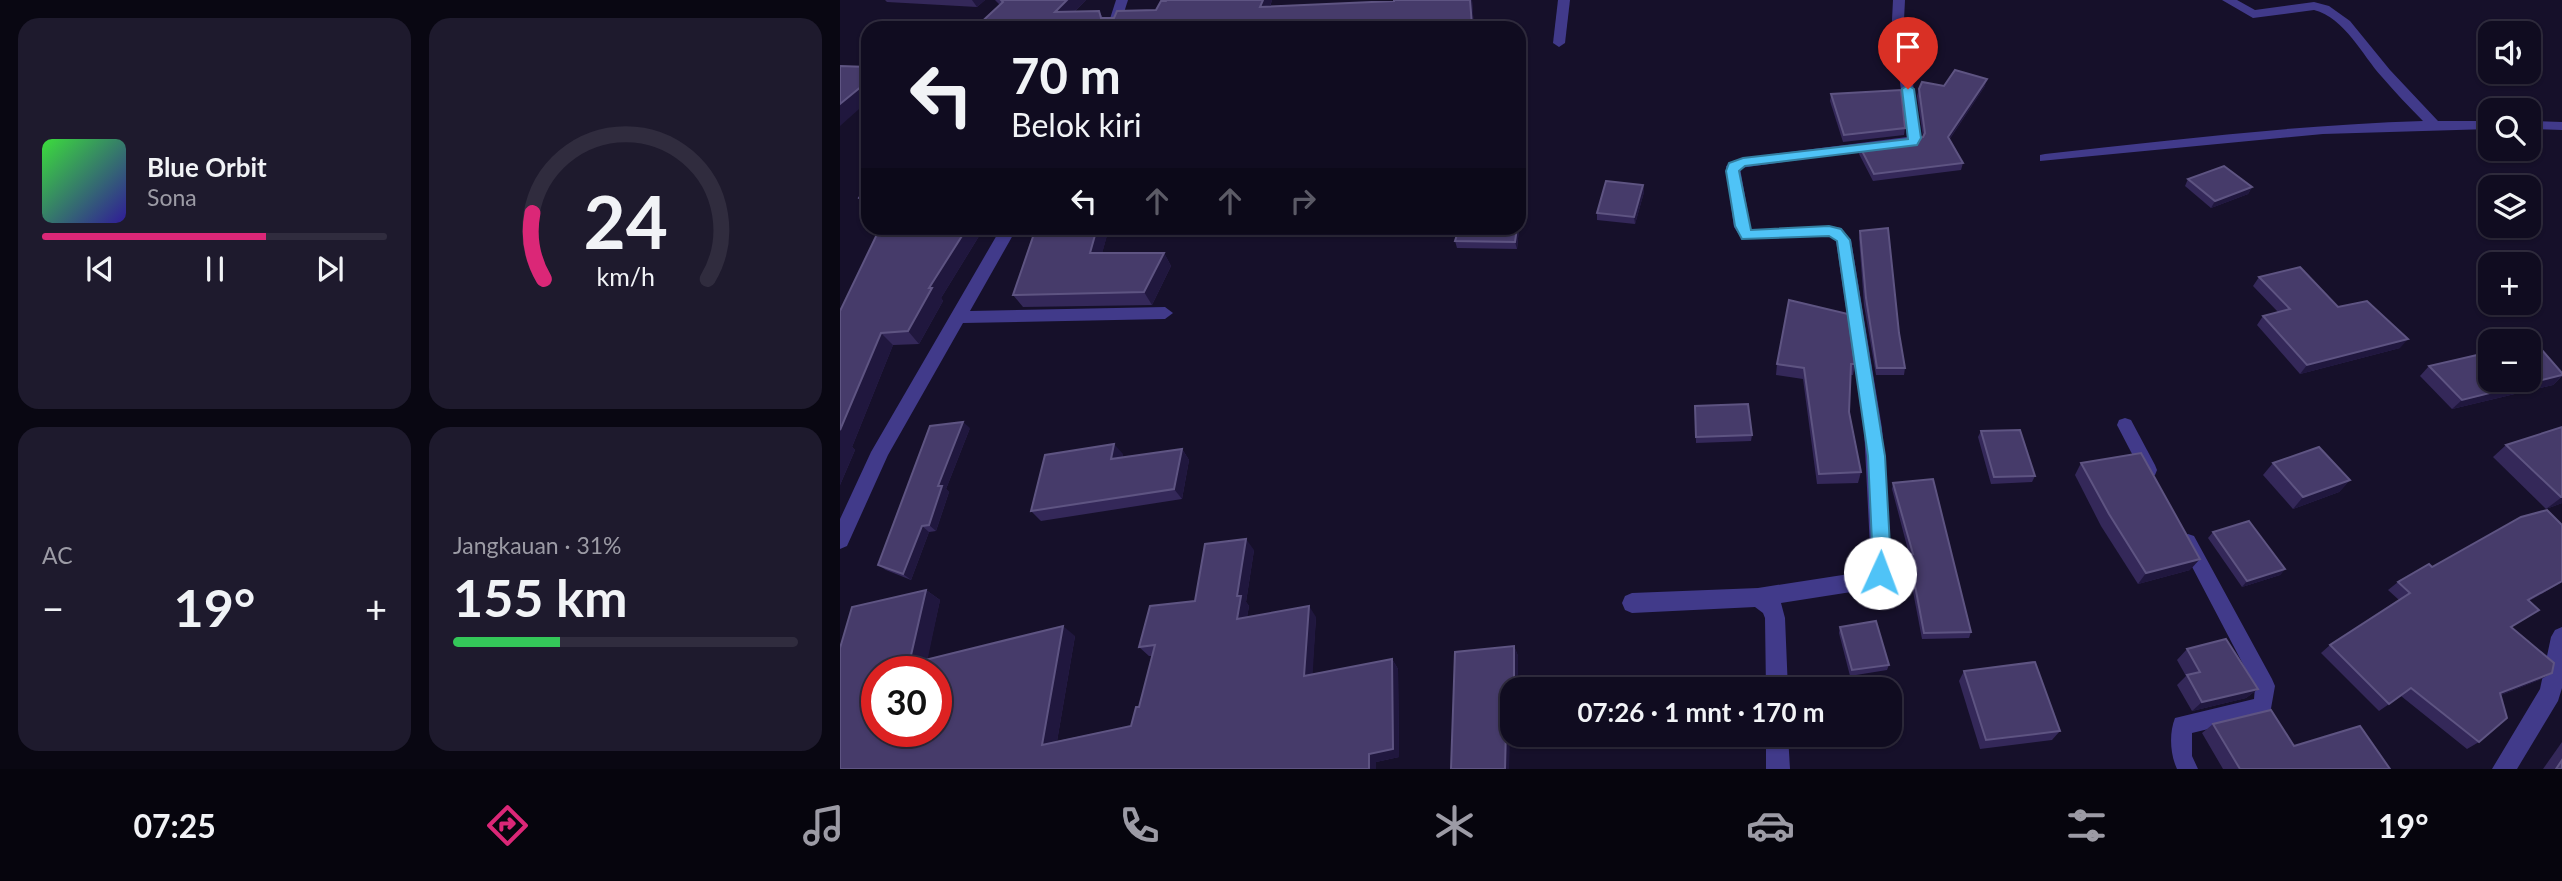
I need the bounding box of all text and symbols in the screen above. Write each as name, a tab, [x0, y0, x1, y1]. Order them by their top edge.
pin	[1878, 17, 1938, 89]
map controls	[2478, 21, 2541, 392]
button: sound	[2478, 21, 2541, 84]
icon: arrive	[1889, 28, 1927, 66]
text: 70 m	[1011, 46, 1121, 104]
icon: left	[896, 49, 987, 140]
button: search	[2478, 98, 2541, 161]
text: Belok kiri	[1011, 105, 1142, 144]
text: Blue Orbit	[147, 151, 267, 183]
button: layers	[2478, 175, 2541, 238]
text: 24	[583, 178, 668, 266]
icon: left	[1065, 182, 1103, 220]
icon: ahead	[1138, 182, 1176, 220]
icon: ahead	[1211, 182, 1249, 220]
icon: right	[1284, 182, 1322, 220]
text: Sona	[147, 183, 197, 211]
icon: previous	[81, 250, 119, 288]
icon: pause	[196, 250, 234, 288]
icon: next	[311, 250, 349, 288]
button: +	[2478, 252, 2541, 315]
text: km/h	[596, 261, 655, 291]
button: −	[2478, 329, 2541, 392]
text: Jangkauan · 31%	[453, 531, 622, 559]
position arrow	[1843, 536, 1917, 610]
text: AC	[42, 541, 73, 569]
text: 155 km	[453, 566, 627, 628]
text: 19°	[174, 576, 255, 638]
text: −	[42, 585, 64, 631]
text: +	[365, 585, 387, 631]
speed limit sign: 30	[861, 656, 952, 747]
text: 07:26 · 1 mnt · 170 m	[1577, 696, 1825, 728]
icon: directions	[483, 801, 532, 850]
icon: music	[799, 801, 848, 850]
icon: phone	[1115, 801, 1164, 850]
icon: climate	[1430, 801, 1479, 850]
icon: car	[1746, 801, 1795, 850]
icon: filters	[2062, 801, 2111, 850]
text: 07:25	[133, 806, 216, 845]
text: 19°	[2378, 806, 2428, 845]

